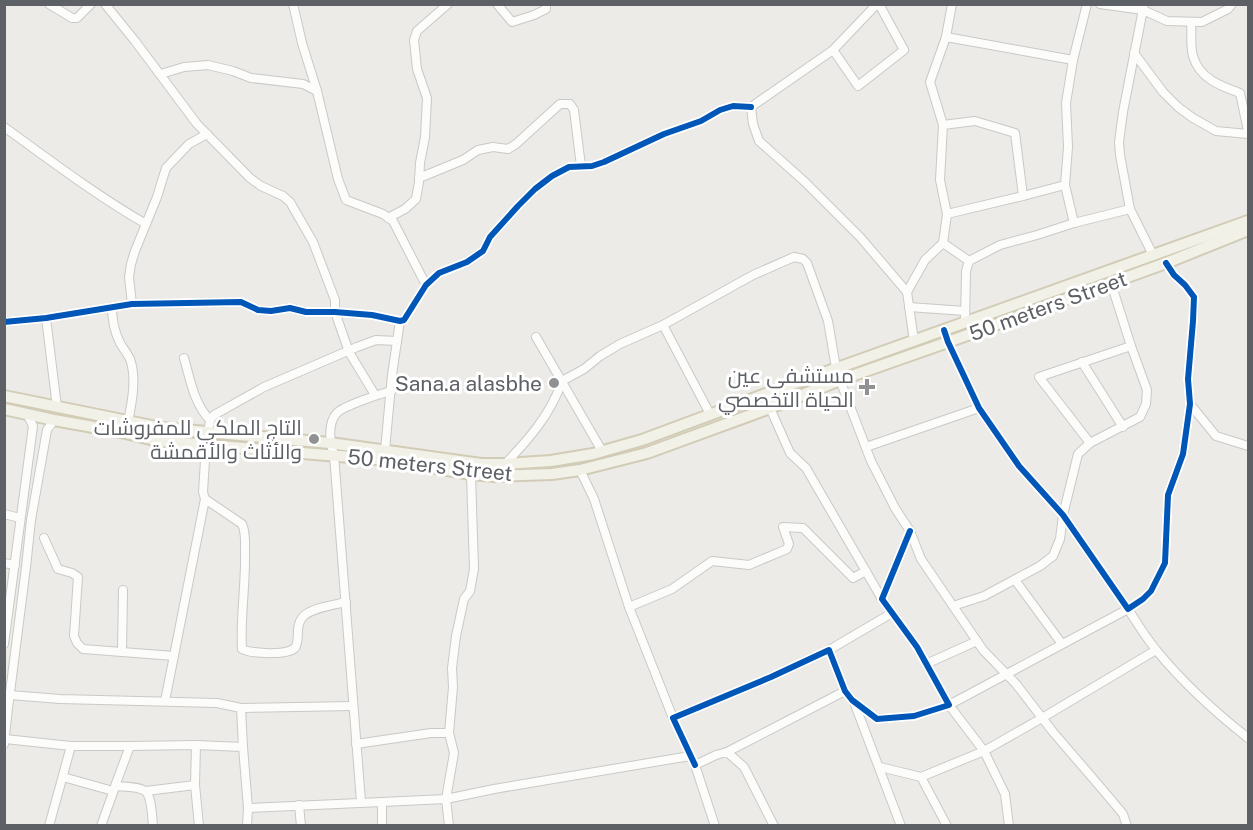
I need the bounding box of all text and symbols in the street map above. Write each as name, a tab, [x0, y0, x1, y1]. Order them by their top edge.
street label: 50 meters Street	[966, 266, 1130, 346]
place label: مستشفى عين الحياة التخصصي	[718, 363, 854, 415]
place label: Sana.a alasbhe	[395, 371, 542, 396]
marker: Sana.a alasbhe	[547, 376, 561, 390]
marker: مستشفى عين الحياة التخصصي	[858, 378, 876, 396]
place label: التاج الملكي للمفروشات والأثاث والأقمشة	[94, 415, 302, 464]
marker: التاج الملكي للمفروشات والأثاث والأقمشة	[307, 432, 321, 446]
street label: 50 meters Street	[346, 444, 514, 486]

